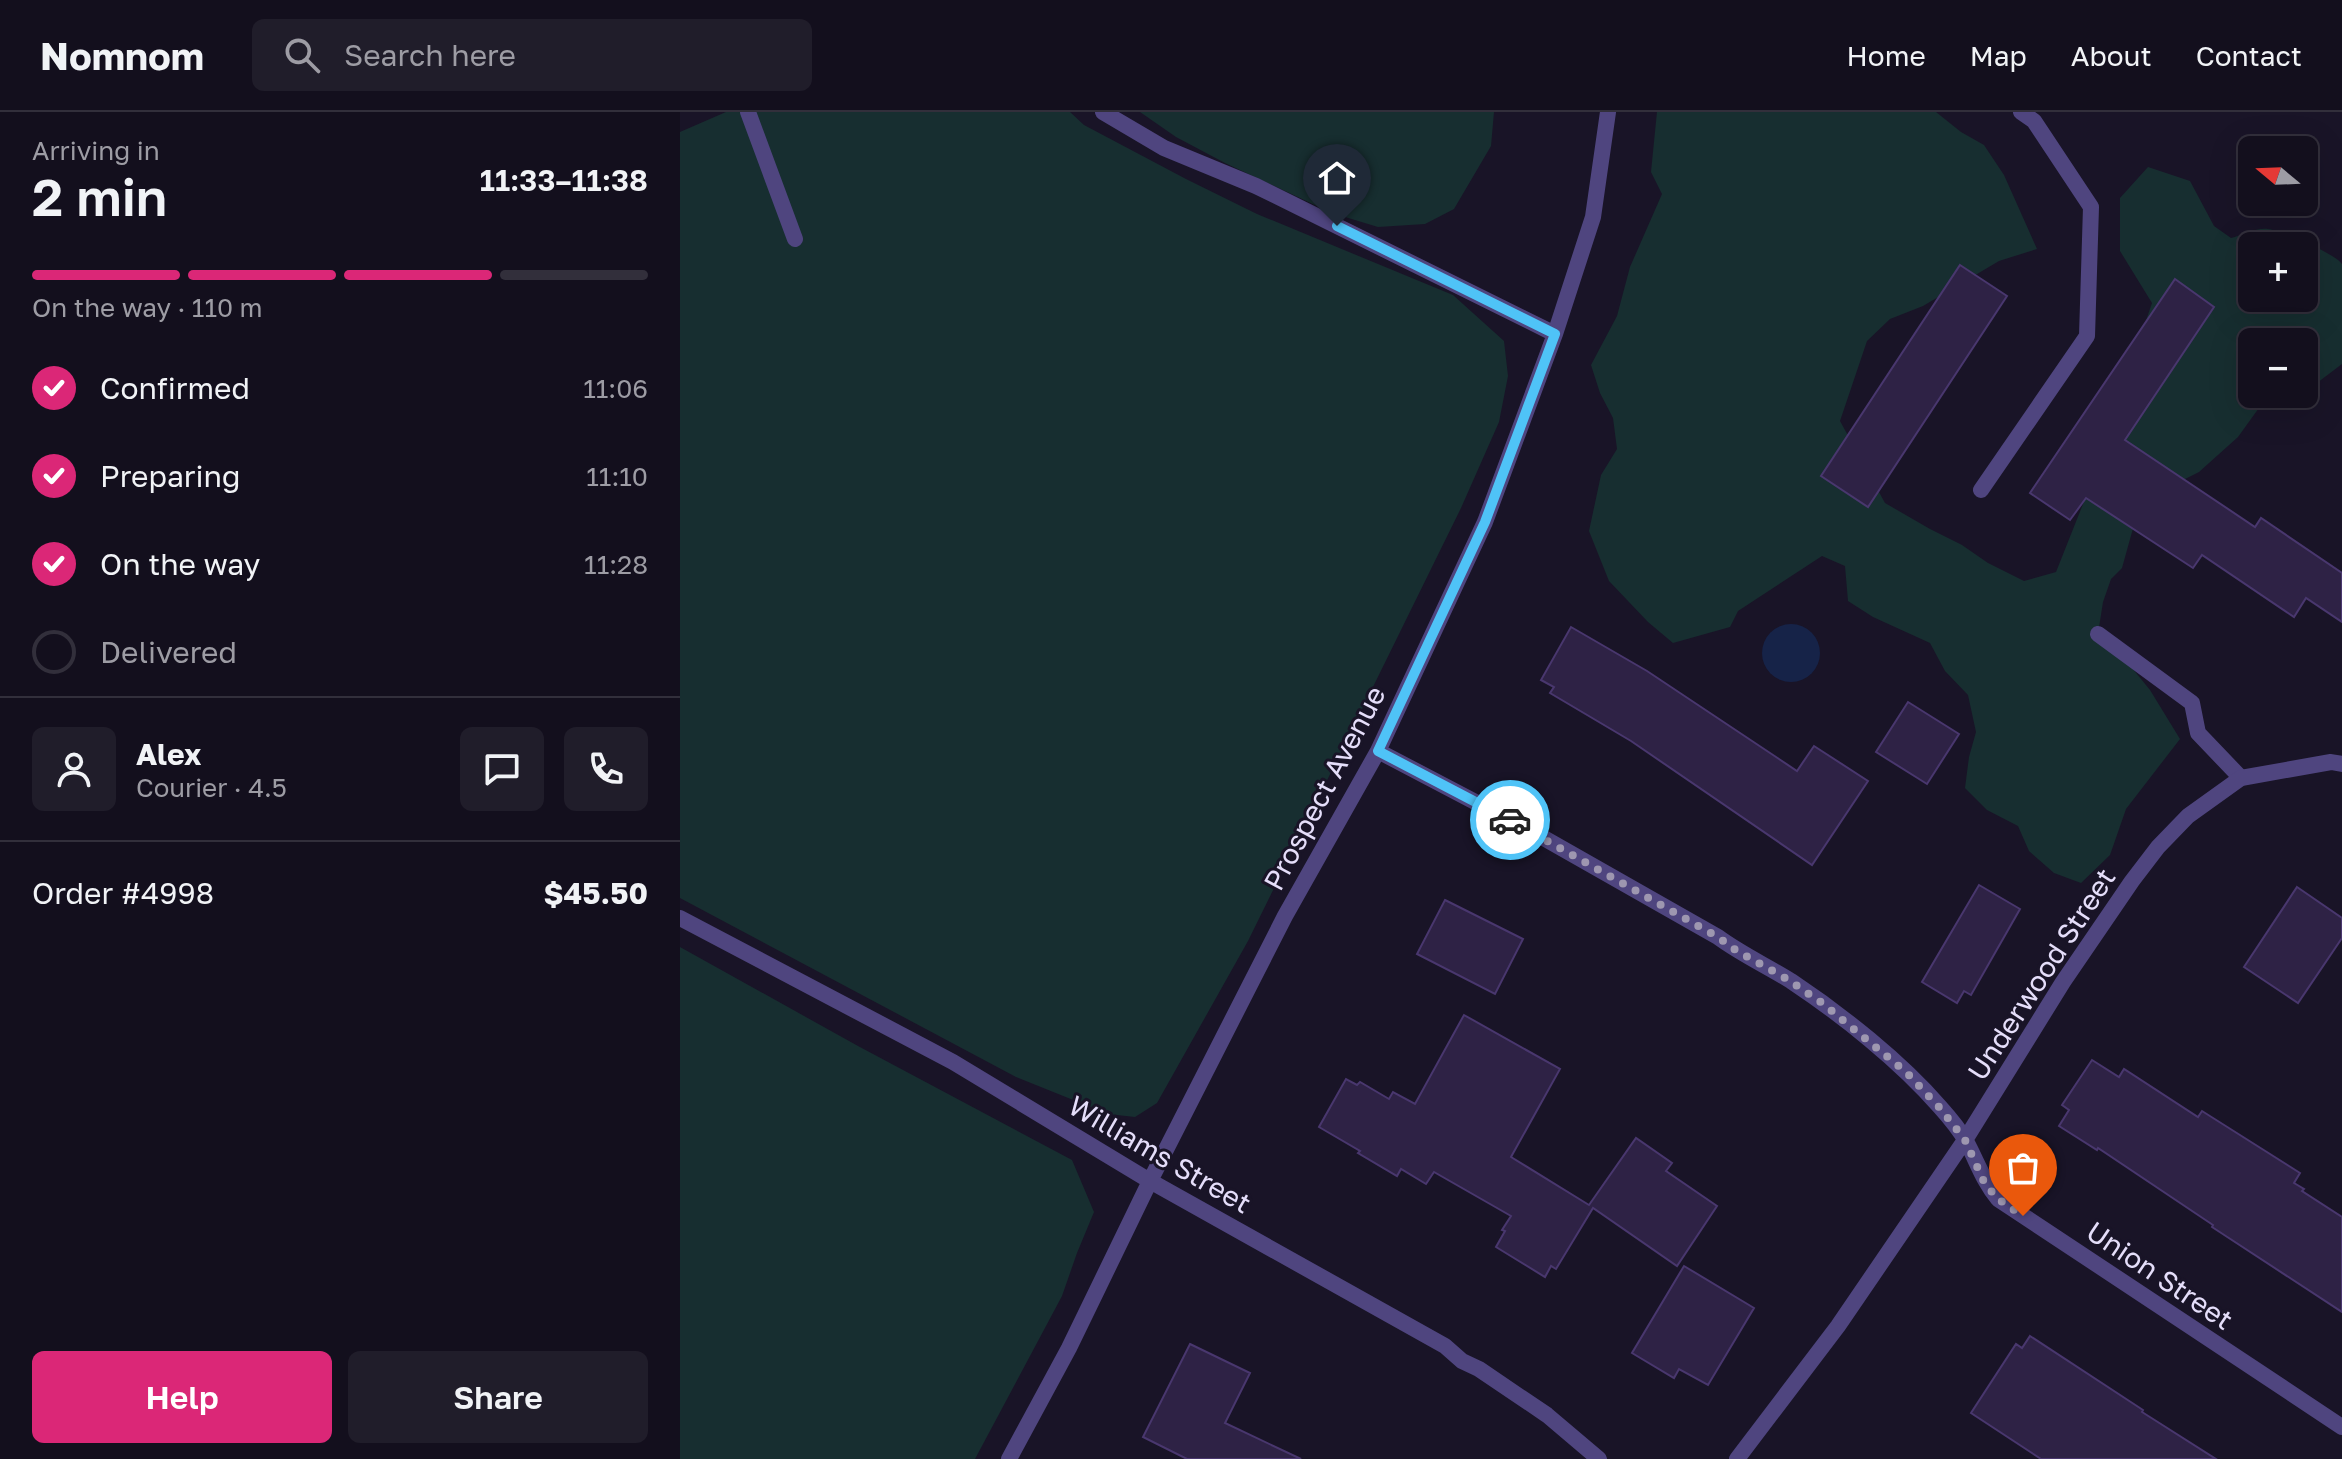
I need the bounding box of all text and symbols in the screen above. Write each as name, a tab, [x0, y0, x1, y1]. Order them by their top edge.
search box	[252, 19, 812, 91]
text: Nomnom	[40, 33, 204, 78]
icon: search	[280, 33, 324, 77]
text: Search here	[344, 37, 516, 73]
text: Home	[1847, 39, 1926, 72]
text: Map	[1970, 39, 2027, 72]
text: About	[2071, 39, 2152, 72]
text: Contact	[2196, 39, 2302, 72]
text: Arriving in	[32, 135, 160, 166]
north arrow	[2238, 136, 2318, 216]
map controls	[2238, 136, 2318, 408]
pin	[1303, 144, 1371, 226]
icon: home	[1315, 156, 1359, 200]
text: 11:33–11:38	[480, 162, 648, 198]
text: 2 min	[32, 165, 167, 227]
button: +	[2238, 232, 2318, 312]
text: On the way · 110 m	[32, 292, 263, 323]
button: −	[2238, 328, 2318, 408]
icon: check	[32, 366, 76, 410]
text: Confirmed	[100, 370, 250, 406]
text: 11:06	[583, 373, 648, 404]
icon: check	[32, 454, 76, 498]
text: Preparing	[100, 458, 241, 494]
text: 11:10	[586, 461, 648, 492]
icon: check	[32, 542, 76, 586]
text: On the way	[100, 546, 260, 582]
text: 11:28	[584, 549, 648, 580]
text: Delivered	[100, 634, 237, 670]
street label: Prospect Avenue	[1256, 680, 1392, 896]
button: person	[32, 727, 116, 811]
button: chat	[460, 727, 544, 811]
button: phone	[564, 727, 648, 811]
text: Alex	[136, 736, 201, 772]
text: Courier · 4.5	[136, 772, 287, 803]
courier	[1470, 780, 1550, 860]
icon: car	[1488, 798, 1532, 842]
street label: Underwood Street	[1960, 862, 2122, 1086]
text: Order #4998	[32, 875, 214, 911]
text: $45.50	[543, 875, 648, 911]
street label: Williams Street	[1063, 1088, 1257, 1220]
pin	[1989, 1134, 2057, 1216]
icon: bag	[2001, 1146, 2045, 1190]
street label: Union Street	[2081, 1214, 2239, 1336]
button: Help	[32, 1351, 332, 1443]
button: Share	[348, 1351, 648, 1443]

